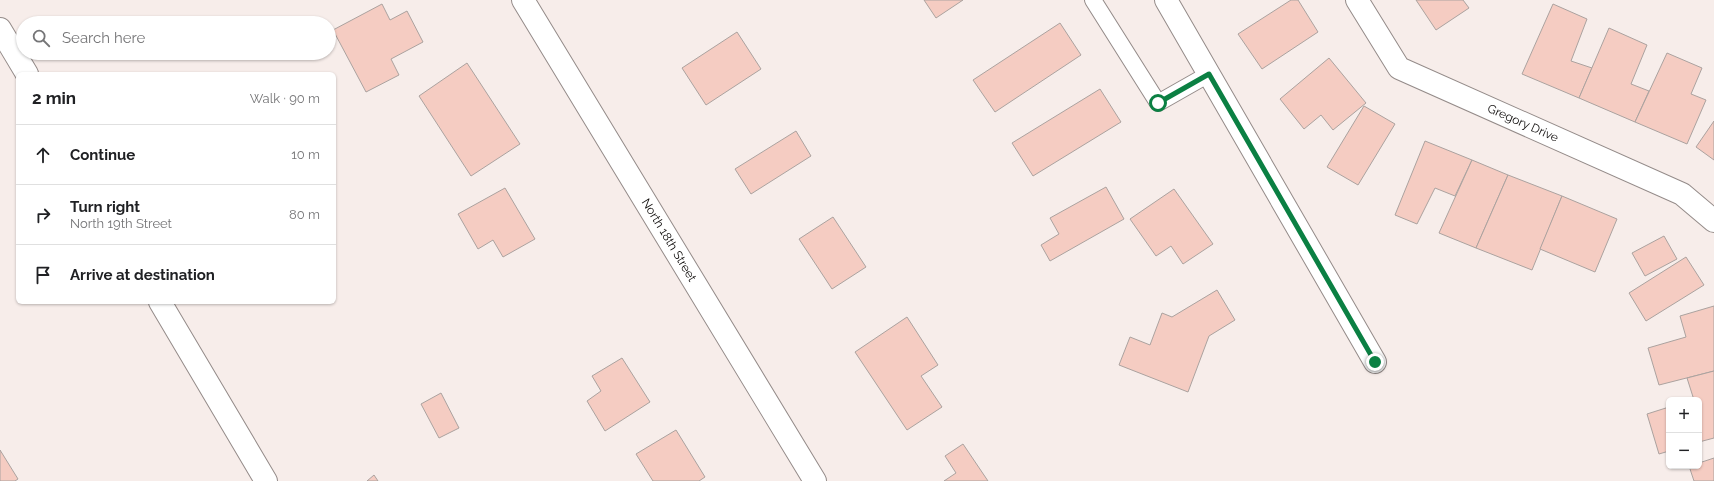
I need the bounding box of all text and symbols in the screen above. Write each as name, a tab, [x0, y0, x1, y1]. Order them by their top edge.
search box	[16, 16, 336, 60]
icon: search	[30, 27, 52, 49]
text: Search here	[62, 29, 145, 47]
text: 2 min	[32, 88, 76, 108]
text: Walk · 90 m	[250, 91, 320, 106]
route start	[1149, 94, 1167, 112]
street label: Gregory Drive	[1485, 101, 1561, 145]
icon: ahead	[32, 144, 54, 166]
text: Continue	[70, 146, 135, 164]
text: 10 m	[291, 147, 320, 162]
street label: North 18th Street	[639, 196, 699, 284]
text: Turn right	[70, 198, 140, 216]
icon: right	[32, 204, 54, 226]
text: 80 m	[289, 207, 320, 222]
text: North 19th Street	[70, 216, 172, 231]
icon: arrive	[32, 264, 54, 286]
text: Arrive at destination	[70, 266, 215, 284]
route end	[1366, 353, 1384, 371]
map controls	[1666, 397, 1702, 469]
button: +	[1666, 397, 1702, 433]
button: −	[1666, 433, 1702, 469]

